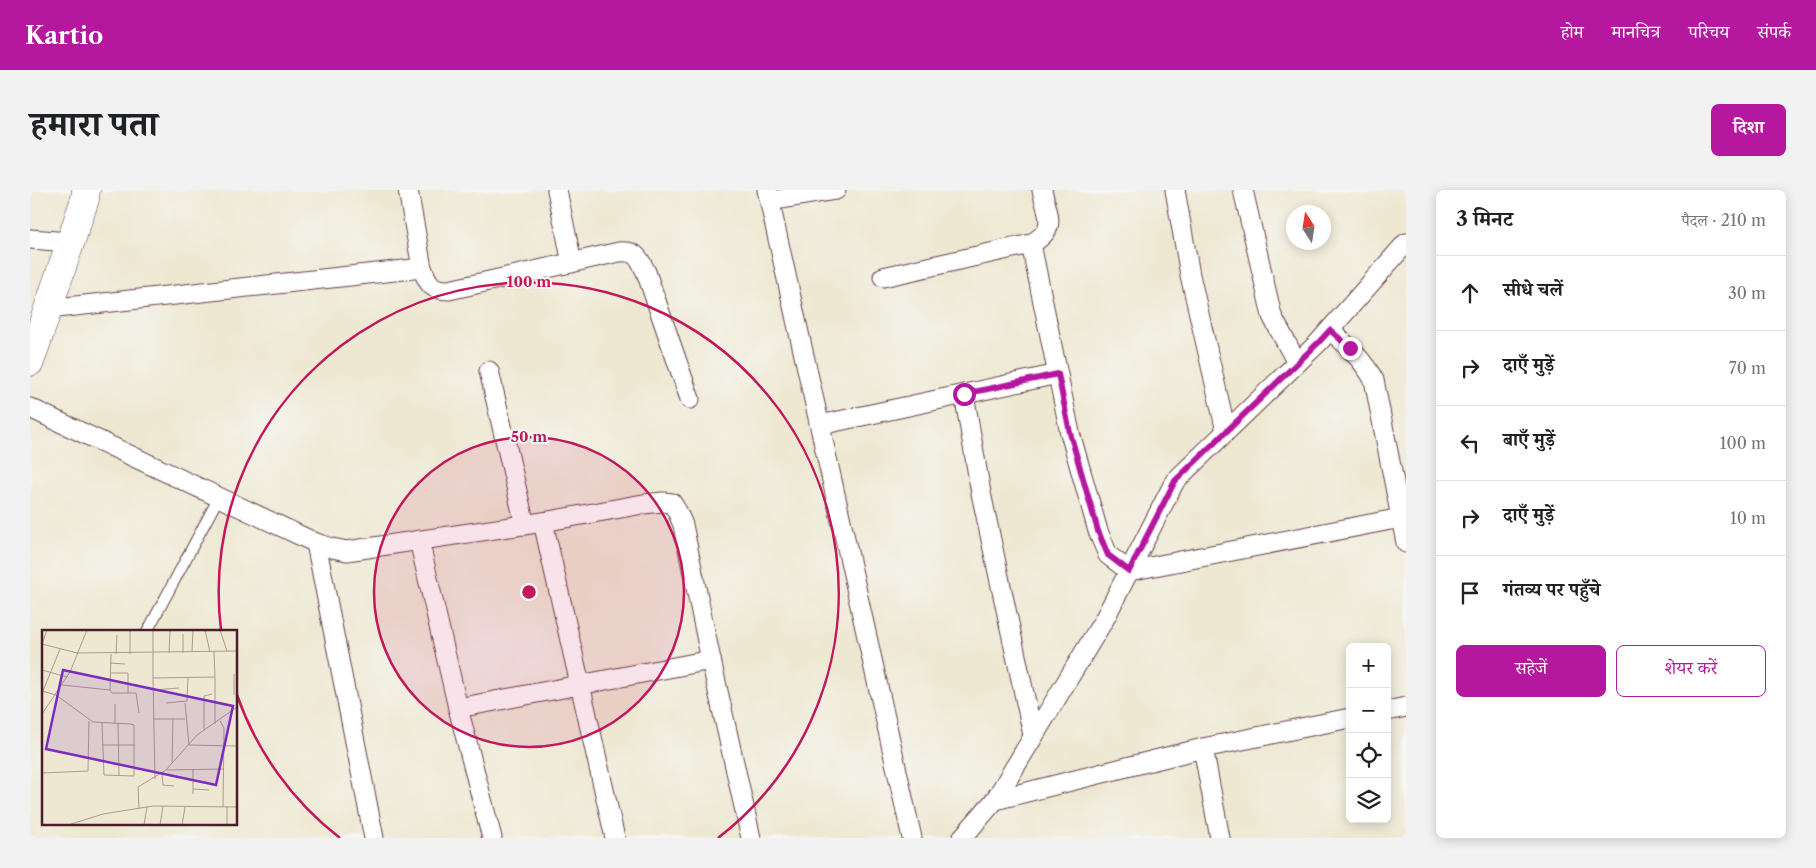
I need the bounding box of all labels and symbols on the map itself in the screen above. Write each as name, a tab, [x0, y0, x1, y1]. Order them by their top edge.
north arrow	[1286, 205, 1331, 250]
text: 100 m	[507, 272, 551, 291]
route end	[1339, 337, 1362, 360]
route start	[953, 383, 976, 406]
text: 50 m	[511, 427, 547, 446]
centre of rings	[520, 583, 538, 601]
inset map	[42, 630, 238, 826]

